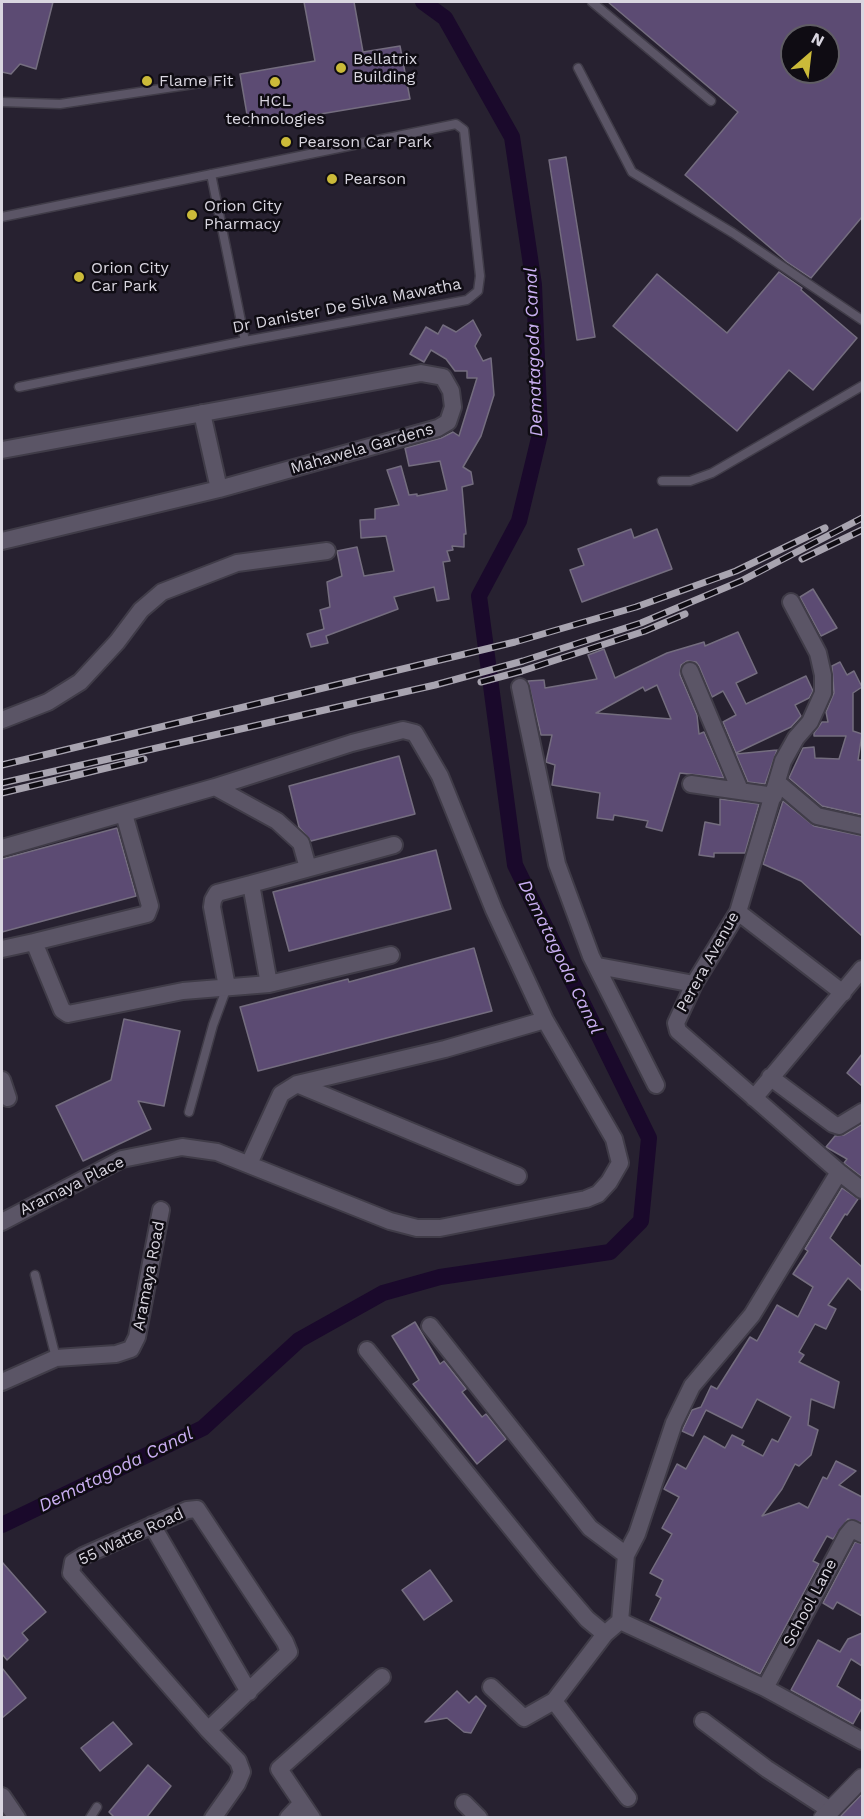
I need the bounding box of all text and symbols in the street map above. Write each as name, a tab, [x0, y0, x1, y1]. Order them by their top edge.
north arrow	[780, 24, 840, 84]
text: N	[808, 28, 827, 51]
place label: Bellatrix Building	[353, 49, 417, 87]
marker: Bellatrix Building	[334, 61, 348, 75]
place label: Flame Fit	[159, 71, 233, 91]
marker: Flame Fit	[140, 74, 154, 88]
marker: HCL technologies	[268, 75, 282, 89]
place label: HCL technologies	[225, 91, 325, 129]
place label: Pearson Car Park	[298, 132, 432, 152]
marker: Pearson Car Park	[279, 135, 293, 149]
place label: Pearson	[344, 169, 406, 189]
marker: Pearson	[325, 172, 339, 186]
place label: Orion City Pharmacy	[204, 196, 282, 234]
marker: Orion City Pharmacy	[185, 208, 199, 222]
place label: Orion City Car Park	[91, 258, 169, 296]
water label: Dematagoda Canal	[520, 267, 548, 437]
marker: Orion City Car Park	[72, 270, 86, 284]
street label: Dr Danister De Silva Mawatha	[231, 274, 463, 338]
street label: Mahawela Gardens	[288, 419, 436, 479]
water label: Dematagoda Canal	[513, 876, 607, 1038]
street label: Perera Avenue	[673, 908, 743, 1016]
street label: Aramaya Place	[16, 1152, 128, 1220]
street label: Aramaya Road	[129, 1220, 169, 1332]
water label: Dematagoda Canal	[35, 1423, 197, 1517]
street label: 55 Watte Road	[75, 1504, 187, 1570]
street label: School Lane	[779, 1556, 841, 1650]

